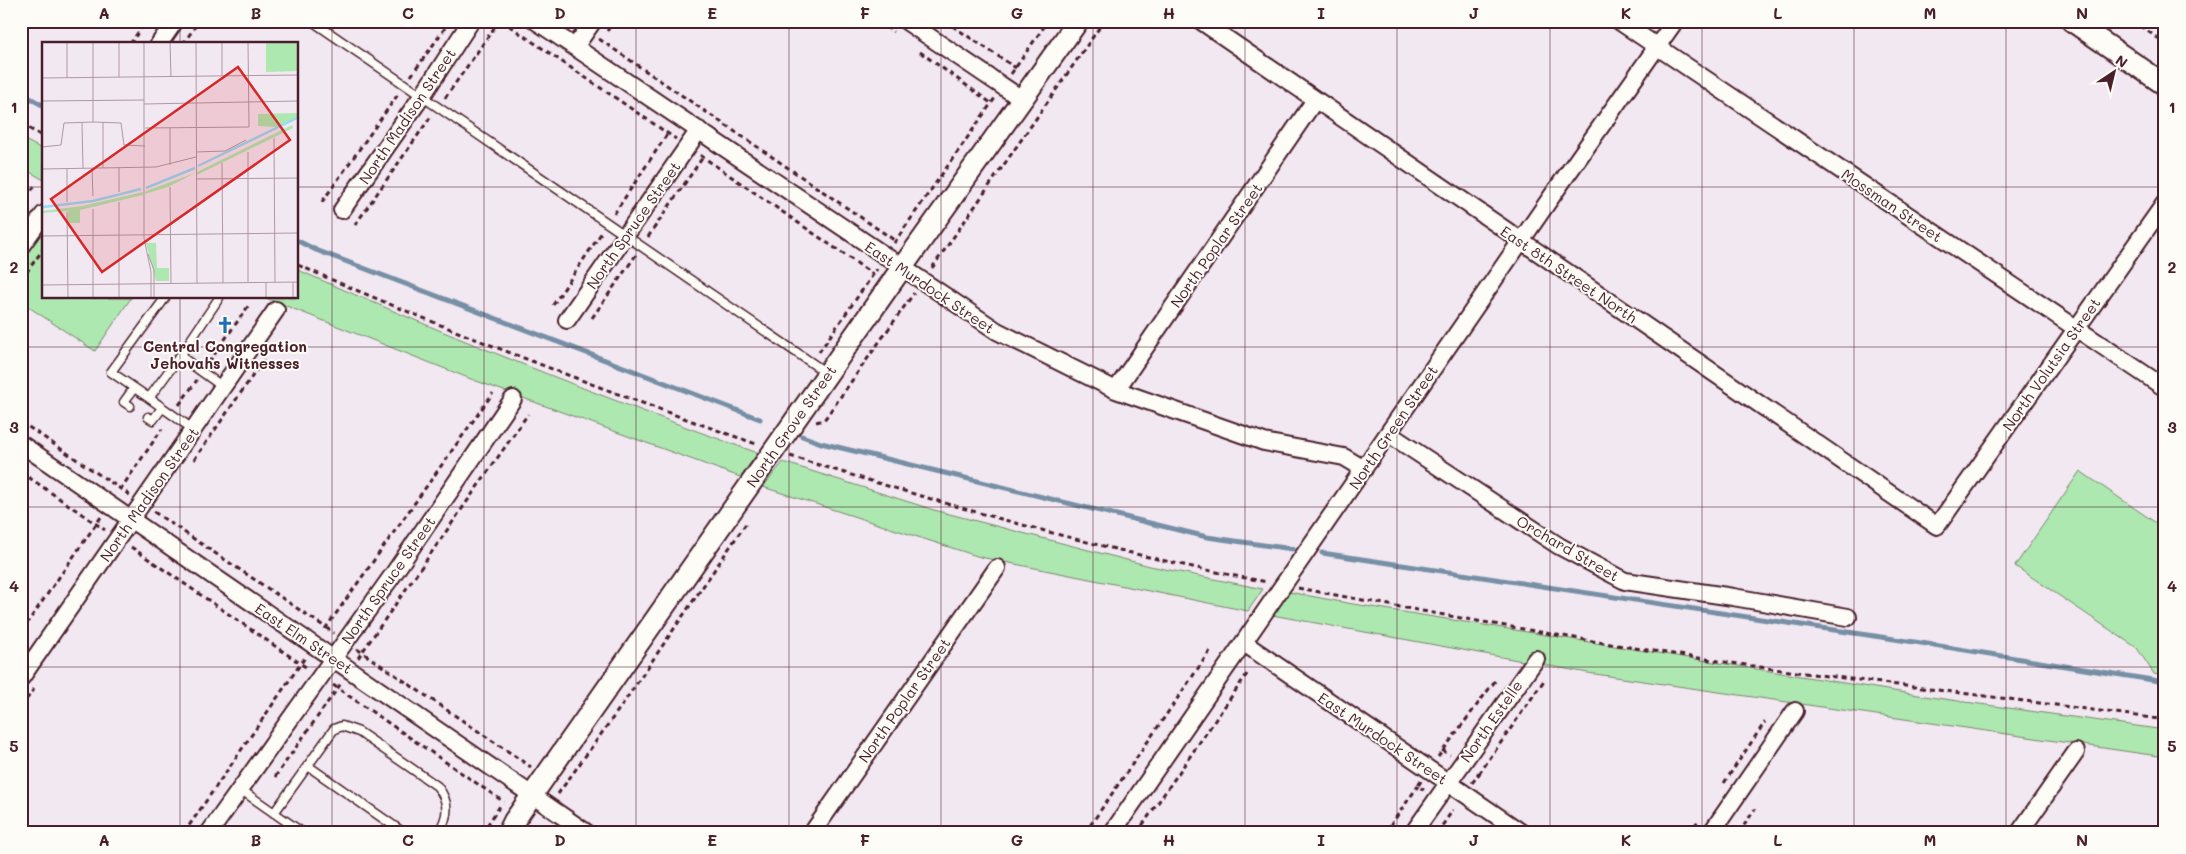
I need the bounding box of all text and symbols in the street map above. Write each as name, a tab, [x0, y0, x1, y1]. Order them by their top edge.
text: A	[98, 2, 110, 23]
text: B	[251, 2, 261, 23]
text: C	[402, 2, 414, 23]
text: D	[554, 2, 566, 23]
text: E	[707, 2, 717, 23]
text: F	[860, 2, 870, 23]
text: G	[1011, 2, 1023, 23]
text: H	[1163, 2, 1175, 23]
text: I	[1317, 2, 1325, 23]
text: J	[1469, 2, 1479, 23]
text: K	[1621, 2, 1631, 23]
text: L	[1773, 2, 1783, 23]
text: M	[1924, 2, 1936, 23]
text: N	[2076, 2, 2088, 23]
inset map	[42, 42, 299, 299]
street label: North Madison Street	[354, 44, 460, 188]
north arrow	[2088, 48, 2138, 98]
text: N	[2112, 50, 2132, 72]
text: 1	[10, 96, 18, 117]
text: 1	[2168, 96, 2176, 117]
street label: North Spruce Street	[581, 157, 685, 293]
street label: Mossman Street	[1838, 164, 1946, 246]
street label: North Poplar Street	[1165, 179, 1267, 311]
street label: East 8th Street North	[1497, 221, 1641, 327]
street label: East Murdock Street	[861, 236, 999, 338]
text: 2	[10, 256, 19, 277]
text: 2	[2168, 256, 2177, 277]
street label: North Volutsia Street	[1997, 293, 2105, 435]
church icon: Central Congregation Jehovahs Witnesses	[215, 315, 235, 335]
place label: Central Congregation Jehovahs Witnesses	[143, 336, 307, 373]
street label: North Grove Street	[741, 361, 841, 491]
street label: North Green Street	[1344, 361, 1442, 493]
text: 3	[9, 416, 19, 437]
text: 3	[2167, 416, 2177, 437]
street label: North Madison Street	[95, 423, 203, 565]
street label: Orchard Street	[1513, 510, 1623, 586]
street label: North Spruce Street	[336, 512, 440, 648]
text: 4	[9, 575, 19, 596]
text: 4	[2167, 575, 2177, 596]
street label: East Elm Street	[251, 598, 357, 678]
street label: North Poplar Street	[853, 634, 955, 766]
street label: North Estelle	[1455, 676, 1527, 766]
street label: East Murdock Street	[1314, 687, 1452, 789]
text: 5	[9, 735, 19, 756]
text: 5	[2167, 735, 2177, 756]
text: A	[98, 829, 110, 850]
text: B	[251, 829, 261, 850]
text: C	[402, 829, 414, 850]
text: D	[554, 829, 566, 850]
text: E	[707, 829, 717, 850]
text: F	[860, 829, 870, 850]
text: G	[1011, 829, 1023, 850]
text: H	[1163, 829, 1175, 850]
text: I	[1317, 829, 1325, 850]
text: J	[1469, 829, 1479, 850]
text: K	[1621, 829, 1631, 850]
text: L	[1773, 829, 1783, 850]
text: M	[1924, 829, 1936, 850]
text: N	[2076, 829, 2088, 850]

